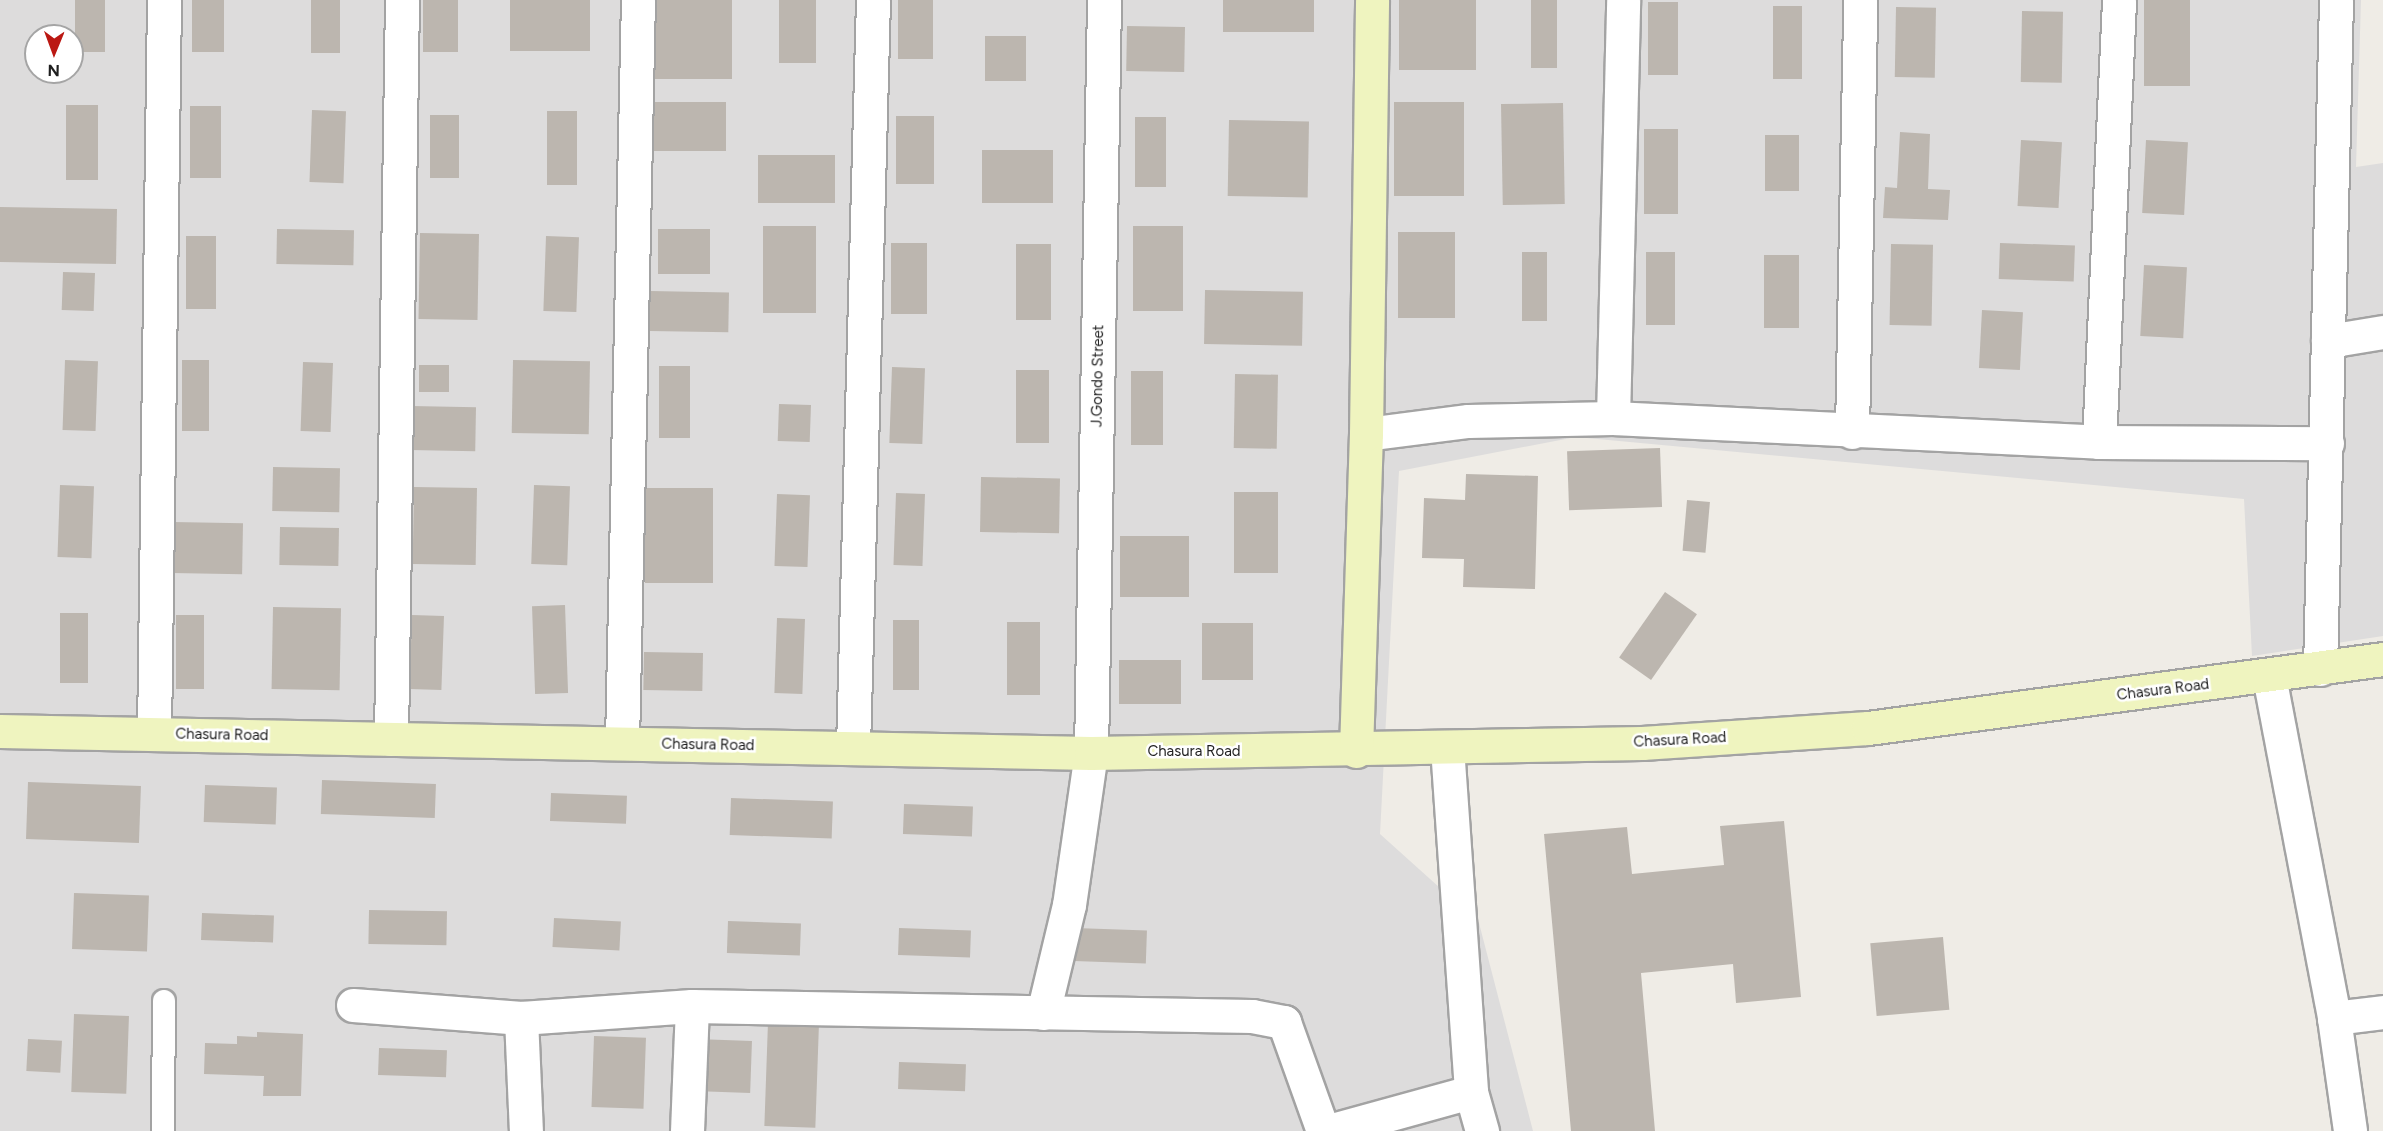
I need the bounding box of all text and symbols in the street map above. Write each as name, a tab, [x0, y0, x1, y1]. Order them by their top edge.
north arrow	[24, 24, 84, 84]
text: N	[47, 61, 60, 80]
street label: J.Gondo Street	[1088, 325, 1108, 427]
street label: Chasura Road	[2116, 675, 2210, 705]
street label: Chasura Road	[175, 725, 269, 745]
street label: Chasura Road	[1633, 729, 1727, 751]
street label: Chasura Road	[661, 735, 755, 755]
street label: Chasura Road	[1147, 743, 1241, 761]

